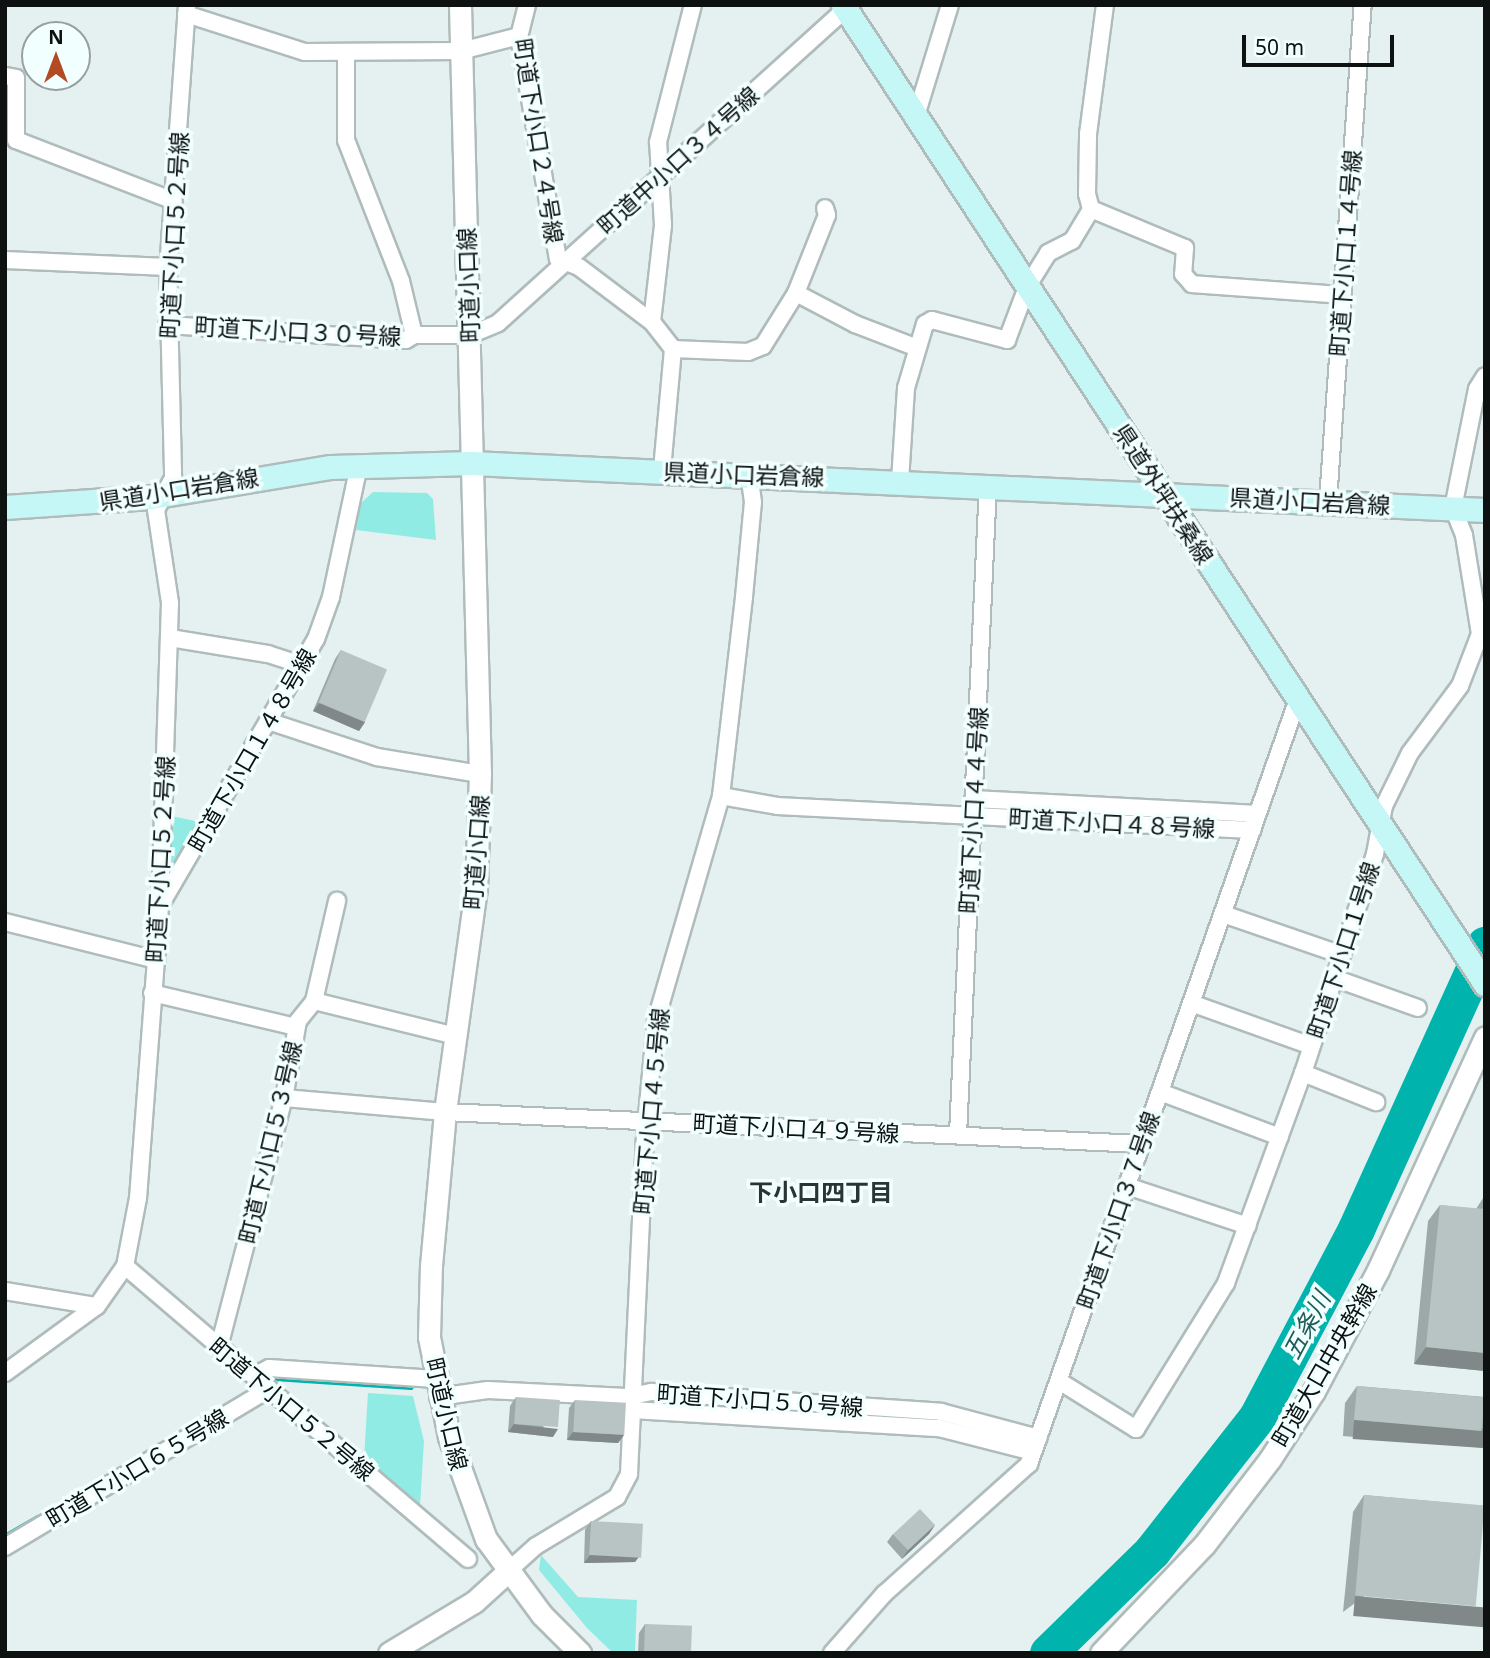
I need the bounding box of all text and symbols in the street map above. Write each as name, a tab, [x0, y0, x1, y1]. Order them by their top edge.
north arrow	[21, 21, 91, 91]
scale bar	[1245, 21, 1397, 65]
text: N	[48, 24, 64, 50]
text: 50 m	[1255, 33, 1304, 61]
street label: 町道下小口２４号線	[509, 37, 569, 245]
street label: 町道中小口３４号線	[592, 80, 764, 240]
street label: 町道下小口５２号線	[155, 131, 193, 339]
street label: 町道下小口１４号線	[1324, 149, 1366, 357]
street label: 町道小口線	[452, 227, 484, 343]
street label: 町道下小口３０号線	[194, 312, 402, 350]
street label: 県道外坪扶桑線	[1109, 419, 1219, 569]
street label: 県道小口岩倉線	[663, 457, 825, 491]
street label: 県道小口岩倉線	[97, 463, 261, 515]
street label: 県道小口岩倉線	[1229, 483, 1391, 519]
street label: 町道下小口１４８号線	[183, 644, 321, 856]
street label: 町道下小口４４号線	[954, 706, 992, 914]
street label: 町道下小口５２号線	[141, 755, 179, 963]
street label: 町道小口線	[458, 794, 494, 910]
street label: 町道下小口４８号線	[1008, 804, 1216, 842]
street label: 町道下小口１号線	[1301, 858, 1385, 1042]
street label: 町道下小口４５号線	[628, 1007, 674, 1215]
street label: 町道下小口５３号線	[233, 1038, 307, 1246]
street label: 町道下小口３７号線	[1071, 1108, 1165, 1312]
street label: 町道下小口４９号線	[692, 1109, 900, 1147]
district label: 下小口四丁目	[749, 1178, 893, 1206]
street label: 町道大口中央幹線	[1266, 1278, 1382, 1452]
water label: 五条川	[1276, 1286, 1336, 1364]
street label: 町道下小口５２号線	[204, 1332, 380, 1486]
street label: 町道小口線	[421, 1355, 473, 1473]
street label: 町道下小口５０号線	[656, 1379, 864, 1421]
street label: 町道下小口６５号線	[41, 1403, 233, 1533]

